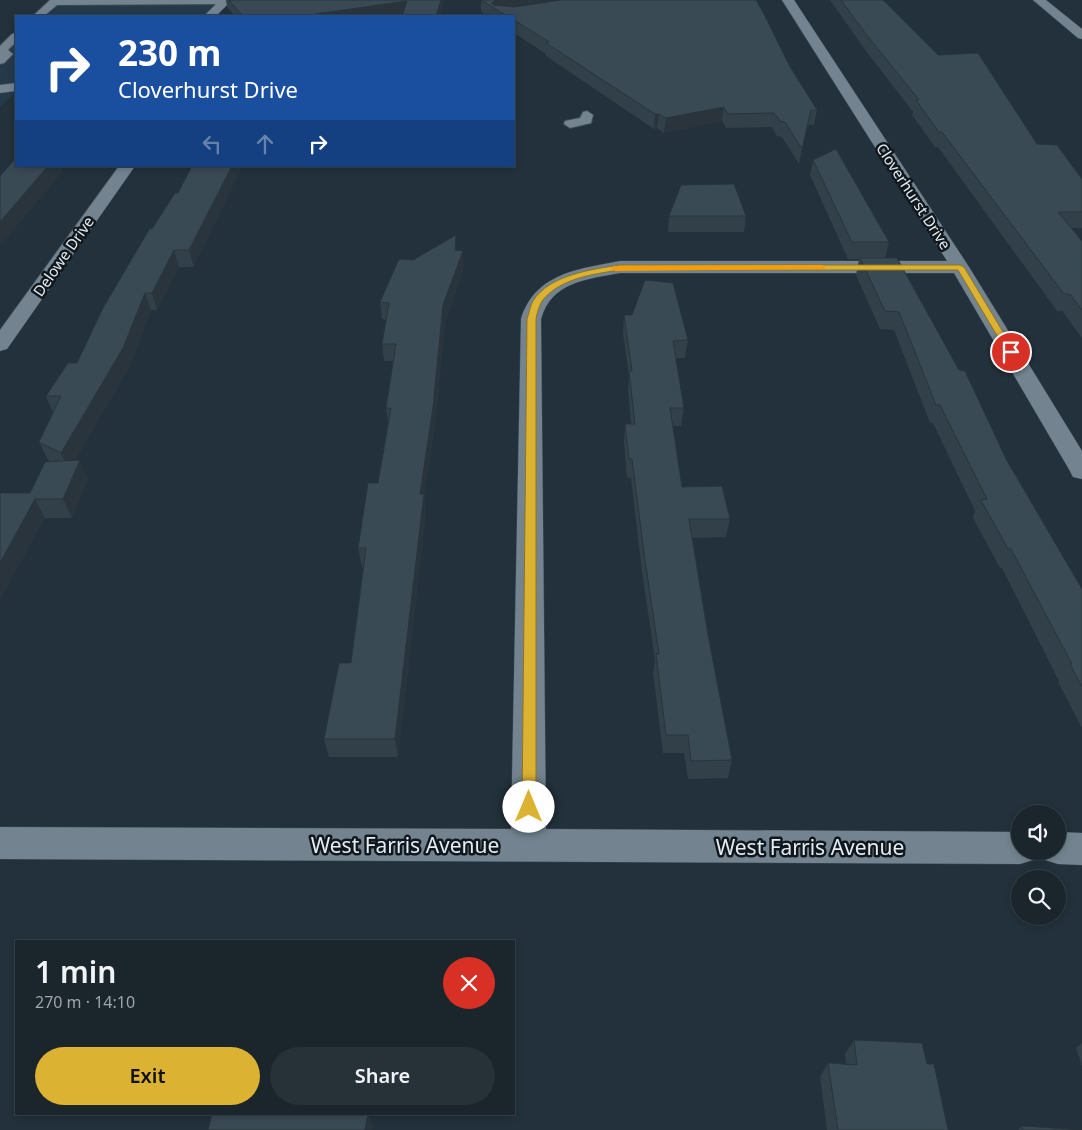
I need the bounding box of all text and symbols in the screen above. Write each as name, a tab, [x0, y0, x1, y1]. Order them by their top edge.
text: 230 m	[118, 29, 221, 76]
icon: right	[35, 35, 100, 100]
text: Cloverhurst Drive	[118, 74, 298, 104]
icon: left	[198, 130, 226, 158]
icon: ahead	[251, 130, 279, 158]
icon: right	[304, 130, 332, 158]
street label: Cloverhurst Drive	[872, 139, 956, 253]
street label: Delowe Drive	[28, 212, 98, 300]
pin	[990, 331, 1032, 373]
icon: arrive	[997, 338, 1025, 366]
position arrow	[502, 780, 554, 832]
map controls	[1011, 805, 1066, 925]
button: sound	[1011, 805, 1066, 860]
street label: West Farris Avenue	[311, 831, 499, 859]
street label: West Farris Avenue	[716, 833, 904, 861]
button: search	[1011, 870, 1066, 925]
text: 1 min	[35, 951, 116, 992]
button: close	[443, 957, 495, 1009]
text: 270 m · 14:10	[35, 991, 135, 1013]
button: Exit	[35, 1047, 260, 1105]
button: Share	[270, 1047, 495, 1105]

